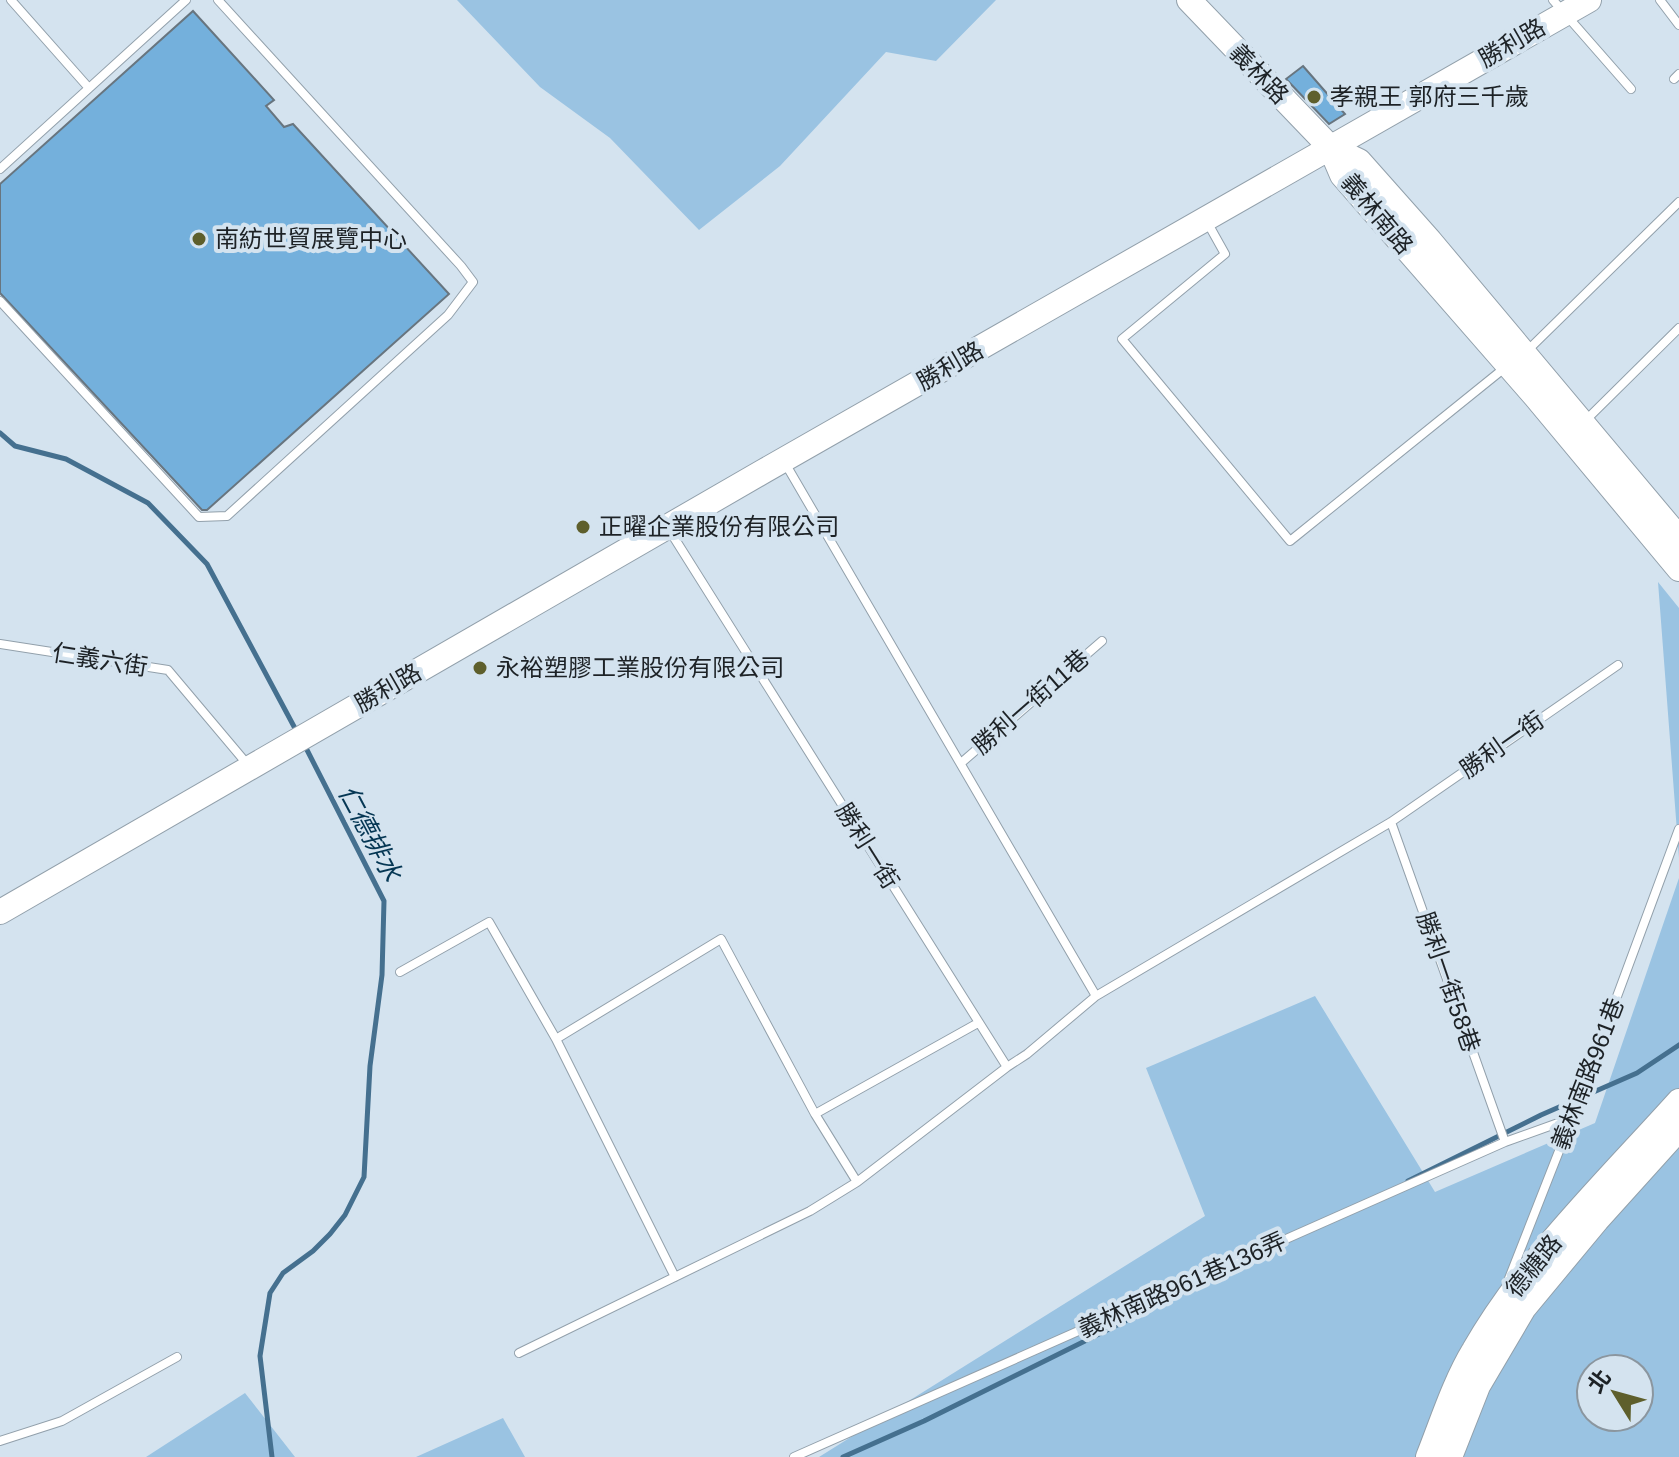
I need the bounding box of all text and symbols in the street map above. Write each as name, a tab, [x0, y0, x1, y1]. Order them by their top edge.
street label: 勝利路	[1474, 13, 1550, 72]
street label: 義林路	[1225, 38, 1294, 109]
place label: 孝親王 郭府三千歲	[1330, 83, 1529, 110]
marker: 孝親王 郭府三千歲	[1305, 88, 1323, 106]
street label: 義林南路	[1336, 168, 1419, 259]
place label: 南紡世貿展覽中心	[215, 225, 407, 252]
marker: 南紡世貿展覽中心	[190, 230, 208, 248]
street label: 勝利路	[912, 336, 988, 395]
place label: 正曜企業股份有限公司	[599, 513, 839, 540]
marker: 正曜企業股份有限公司	[574, 518, 592, 536]
street label: 仁義六街	[51, 639, 150, 680]
street label: 勝利一街11巷	[967, 644, 1094, 759]
place label: 永裕塑膠工業股份有限公司	[496, 654, 784, 681]
street label: 勝利路	[350, 658, 426, 717]
marker: 永裕塑膠工業股份有限公司	[471, 659, 489, 677]
street label: 勝利一街	[1455, 706, 1549, 783]
water label: 仁德排水	[332, 780, 408, 887]
street label: 勝利一街	[831, 798, 904, 894]
street label: 勝利一街58巷	[1412, 908, 1485, 1056]
street label: 義林南路961巷	[1546, 994, 1629, 1153]
street label: 義林南路961巷136弄	[1074, 1227, 1290, 1342]
street label: 德糖路	[1500, 1229, 1567, 1302]
north arrow	[1575, 1353, 1655, 1433]
text: 北	[1583, 1365, 1616, 1398]

